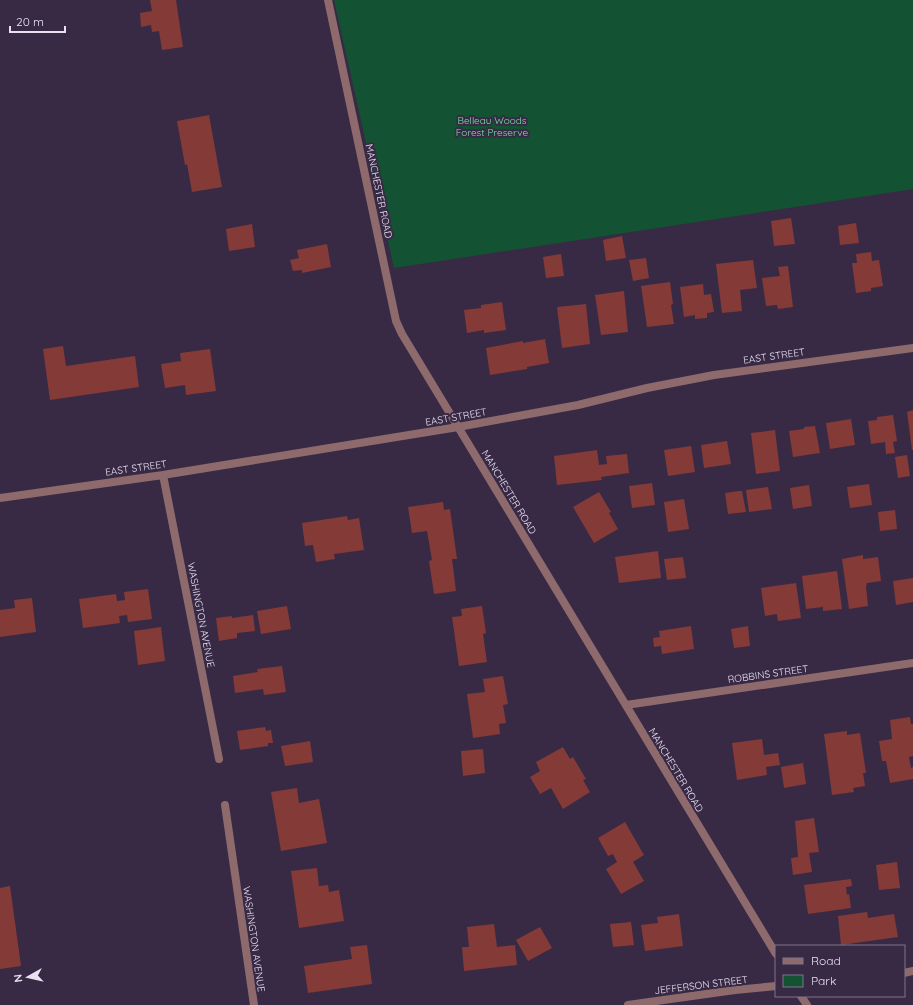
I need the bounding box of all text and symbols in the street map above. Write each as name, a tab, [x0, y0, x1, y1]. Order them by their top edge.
scale bar	[10, 8, 65, 34]
text: 20 m	[16, 14, 44, 29]
park label: Belleau Woods Forest Preserve	[456, 114, 529, 139]
street label: MANCHESTER ROAD	[363, 143, 395, 239]
street label: EAST STREET	[742, 345, 806, 367]
street label: EAST STREET	[424, 405, 488, 429]
street label: MANCHESTER ROAD	[479, 447, 539, 537]
street label: EAST STREET	[104, 457, 168, 479]
street label: WASHINGTON AVENUE	[184, 561, 218, 669]
street label: ROBBINS STREET	[727, 662, 809, 686]
street label: MANCHESTER ROAD	[646, 725, 706, 815]
street label: WASHINGTON AVENUE	[240, 885, 268, 993]
legend	[775, 945, 905, 997]
text: Road	[811, 953, 841, 968]
north arrow	[8, 957, 48, 997]
text: N	[11, 973, 26, 983]
street label: JEFFERSON STREET	[653, 973, 749, 997]
text: Park	[811, 973, 836, 988]

